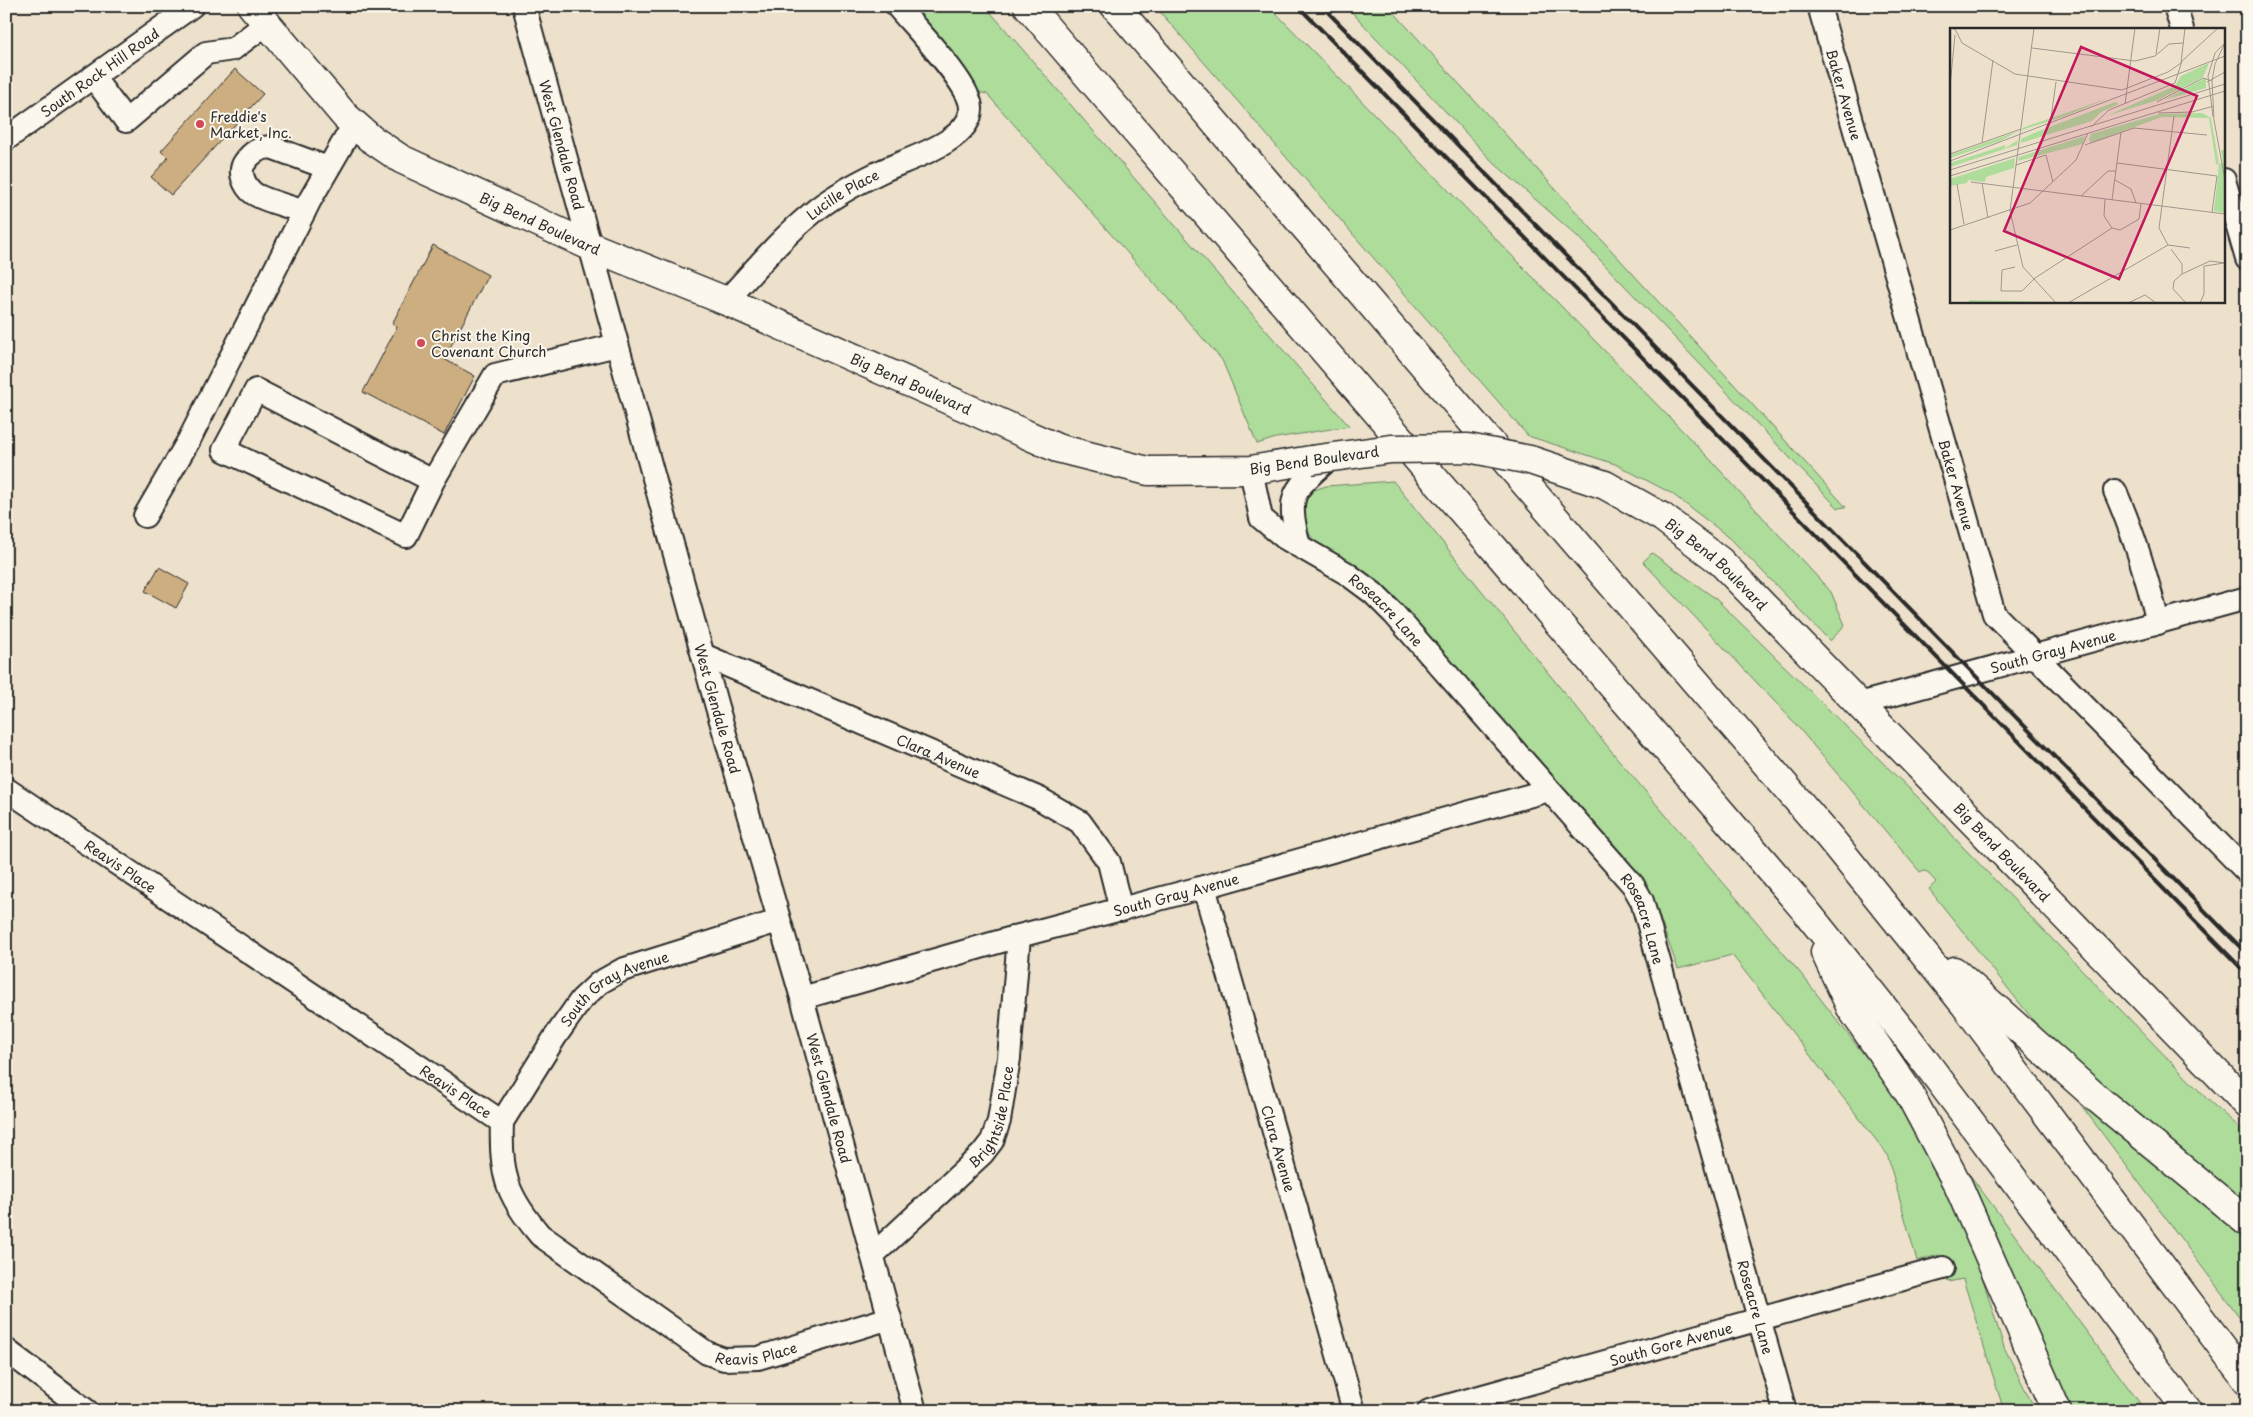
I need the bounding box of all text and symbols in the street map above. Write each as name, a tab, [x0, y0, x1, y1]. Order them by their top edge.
street label: South Rock Hill Road	[36, 23, 163, 122]
inset map	[1950, 28, 2226, 302]
street label: Baker Avenue	[1821, 46, 1868, 143]
street label: West Glendale Road	[534, 77, 590, 212]
place label: Freddie's Market, Inc.	[210, 106, 292, 143]
marker: Freddie's Market, Inc.	[194, 118, 206, 130]
street label: Lucille Place	[801, 164, 882, 225]
street label: Big Bend Boulevard	[476, 186, 604, 260]
place label: Christ the King Covenant Church	[431, 325, 546, 362]
marker: Christ the King Covenant Church	[415, 337, 427, 349]
street label: Big Bend Boulevard	[847, 347, 975, 419]
street label: Baker Avenue	[1934, 436, 1980, 533]
street label: Big Bend Boulevard	[1248, 440, 1380, 479]
street label: Big Bend Boulevard	[1661, 513, 1773, 615]
street label: Roseacre Lane	[1344, 568, 1428, 651]
street label: South Gray Avenue	[1988, 624, 2118, 678]
street label: West Glendale Road	[690, 641, 746, 776]
street label: Clara Avenue	[893, 728, 984, 783]
street label: Big Bend Boulevard	[1949, 798, 2056, 906]
street label: Reavis Place	[80, 834, 161, 898]
street label: South Gray Avenue	[1111, 867, 1241, 921]
street label: Roseacre Lane	[1616, 868, 1670, 966]
street label: South Gray Avenue	[555, 945, 671, 1031]
street label: West Glendale Road	[802, 1031, 857, 1165]
street label: Reavis Place	[416, 1059, 496, 1123]
street label: Brightside Place	[963, 1064, 1018, 1172]
street label: Clara Avenue	[1256, 1103, 1301, 1195]
street label: Roseacre Lane	[1733, 1257, 1779, 1356]
street label: South Gore Avenue	[1607, 1317, 1735, 1371]
street label: Reavis Place	[713, 1336, 799, 1369]

